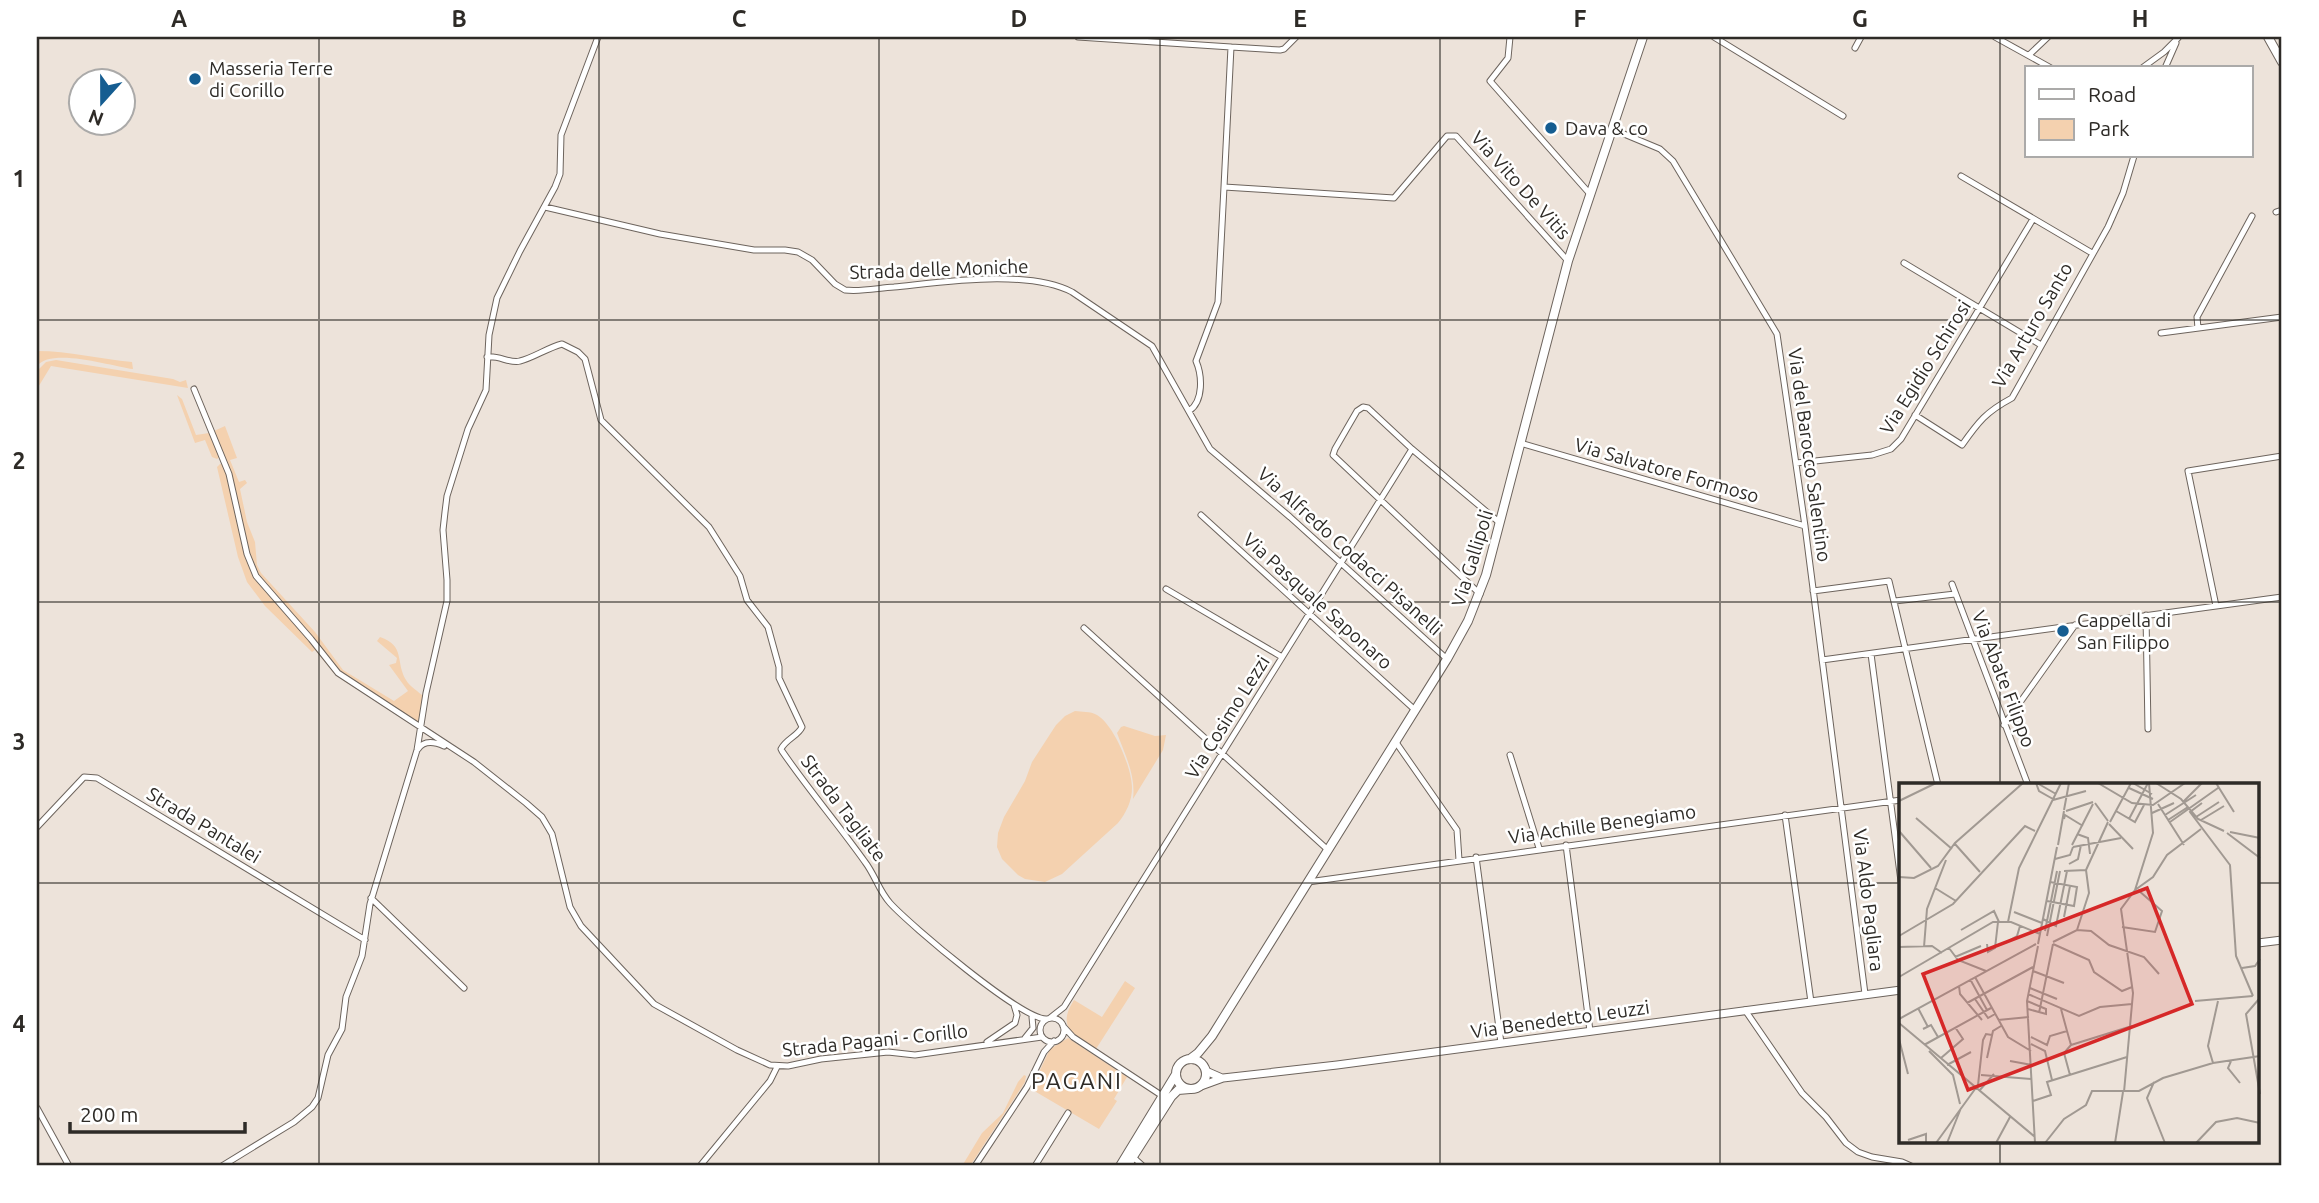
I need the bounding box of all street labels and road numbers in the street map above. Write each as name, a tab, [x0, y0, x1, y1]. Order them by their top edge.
street label: Via Vito De Vitis	[1467, 127, 1575, 243]
street label: Strada delle Moniche	[849, 255, 1029, 283]
street label: Via Arturo Santo	[1987, 258, 2077, 392]
street label: Via Egidio Schirosi	[1875, 296, 1975, 438]
street label: Via del Barocco Salentino	[1784, 347, 1836, 563]
street label: Via Salvatore Formoso	[1572, 433, 1762, 507]
street label: Via Alfredo Codacci Pisanelli	[1253, 462, 1447, 640]
street label: Via Gallipoli	[1447, 507, 1497, 609]
street label: Via Pasquale Saponaro	[1239, 528, 1397, 674]
street label: Via Abate Filippo	[1968, 608, 2040, 750]
street label: Via Cosimo Lezzi	[1180, 651, 1274, 783]
street label: Strada Tagliate	[797, 751, 891, 865]
street label: Strada Pantalei	[143, 782, 265, 868]
street label: Via Achille Benegiamo	[1507, 800, 1697, 848]
street label: Via Aldo Pagliara	[1849, 827, 1889, 973]
street label: Via Benedetto Leuzzi	[1469, 996, 1651, 1042]
street label: Strada Pagani - Corillo	[781, 1019, 969, 1061]

